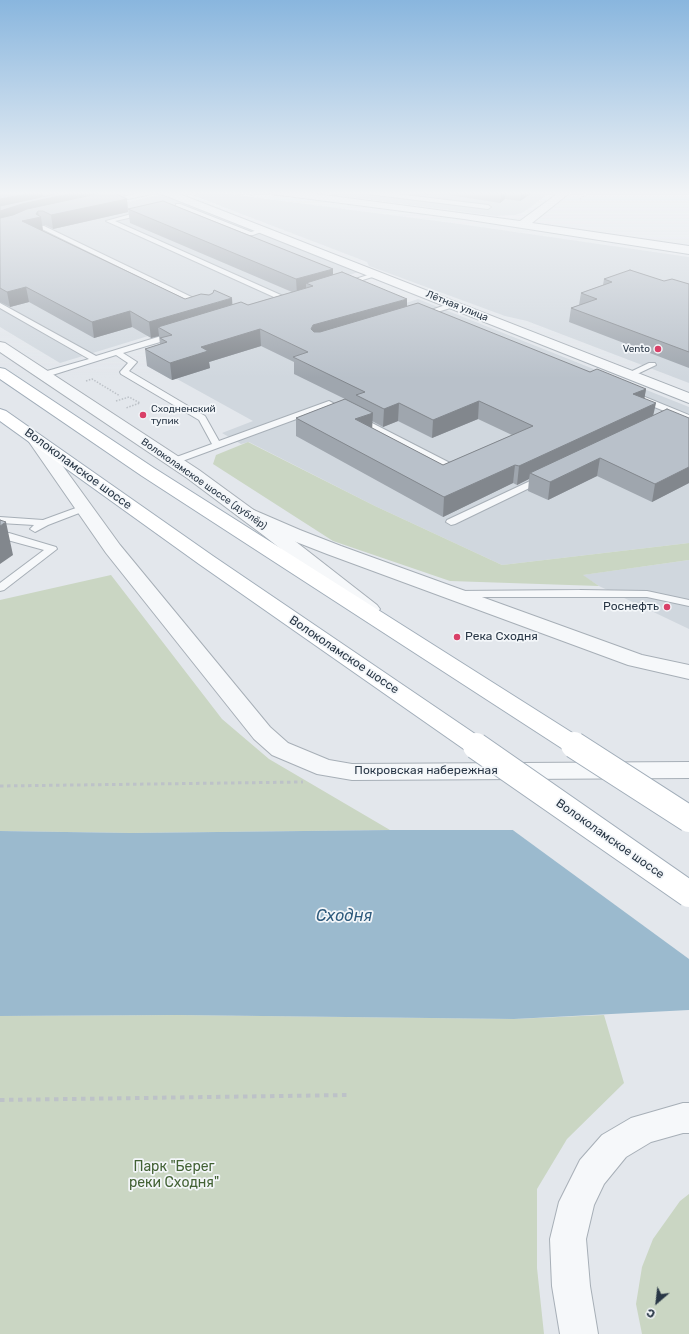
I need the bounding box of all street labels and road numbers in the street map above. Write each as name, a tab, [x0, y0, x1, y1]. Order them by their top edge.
street label: Лётная улица	[424, 288, 490, 324]
street label: Волоколамское шоссе	[22, 425, 134, 513]
street label: Волоколамское шоссе (дублёр)	[139, 436, 269, 532]
street label: Волоколамское шоссе	[287, 613, 401, 697]
street label: Покровская набережная	[354, 764, 498, 778]
street label: Волоколамское шоссе	[553, 796, 667, 882]

